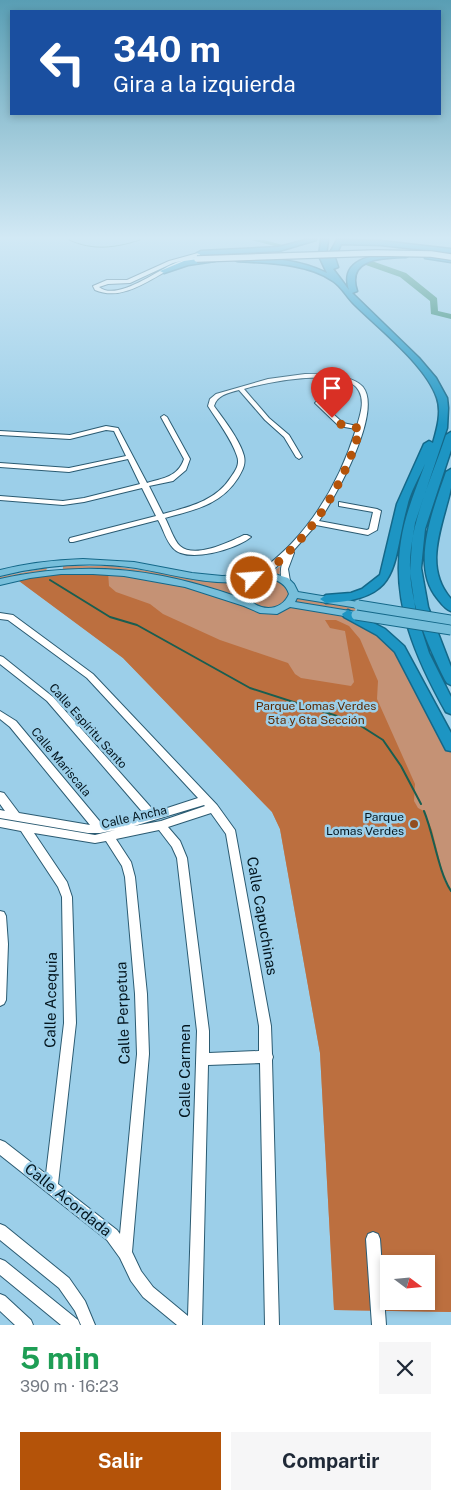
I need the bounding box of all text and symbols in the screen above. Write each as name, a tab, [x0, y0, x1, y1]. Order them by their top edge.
text: 340 m	[113, 29, 221, 70]
icon: left	[30, 30, 95, 95]
text: Gira a la izquierda	[113, 71, 296, 97]
pin	[311, 367, 353, 418]
icon: arrive	[318, 374, 346, 402]
position arrow	[225, 551, 277, 603]
street label: Calle Espíritu Santo	[46, 681, 130, 772]
park label: Parque Lomas Verdes 5ta y 6ta Sección	[256, 699, 376, 727]
street label: Calle Mariscala	[28, 725, 94, 799]
street label: Calle Ancha	[100, 803, 168, 831]
place label: Parque Lomas Verdes	[326, 810, 404, 838]
marker: Parque Lomas Verdes	[408, 818, 420, 830]
street label: Calle Capuchinas	[244, 855, 281, 977]
street label: Calle Acequia	[41, 952, 60, 1048]
street label: Calle Perpetua	[112, 961, 133, 1065]
street label: Calle Carmen	[176, 1024, 193, 1118]
street label: Calle Acordada	[22, 1160, 115, 1240]
north arrow	[380, 1255, 435, 1310]
map controls	[380, 1255, 435, 1310]
text: 5 min	[20, 1340, 100, 1376]
button: close	[379, 1342, 431, 1394]
text: 390 m · 16:23	[20, 1377, 119, 1396]
button: Salir	[20, 1432, 221, 1490]
button: Compartir	[231, 1432, 431, 1490]

